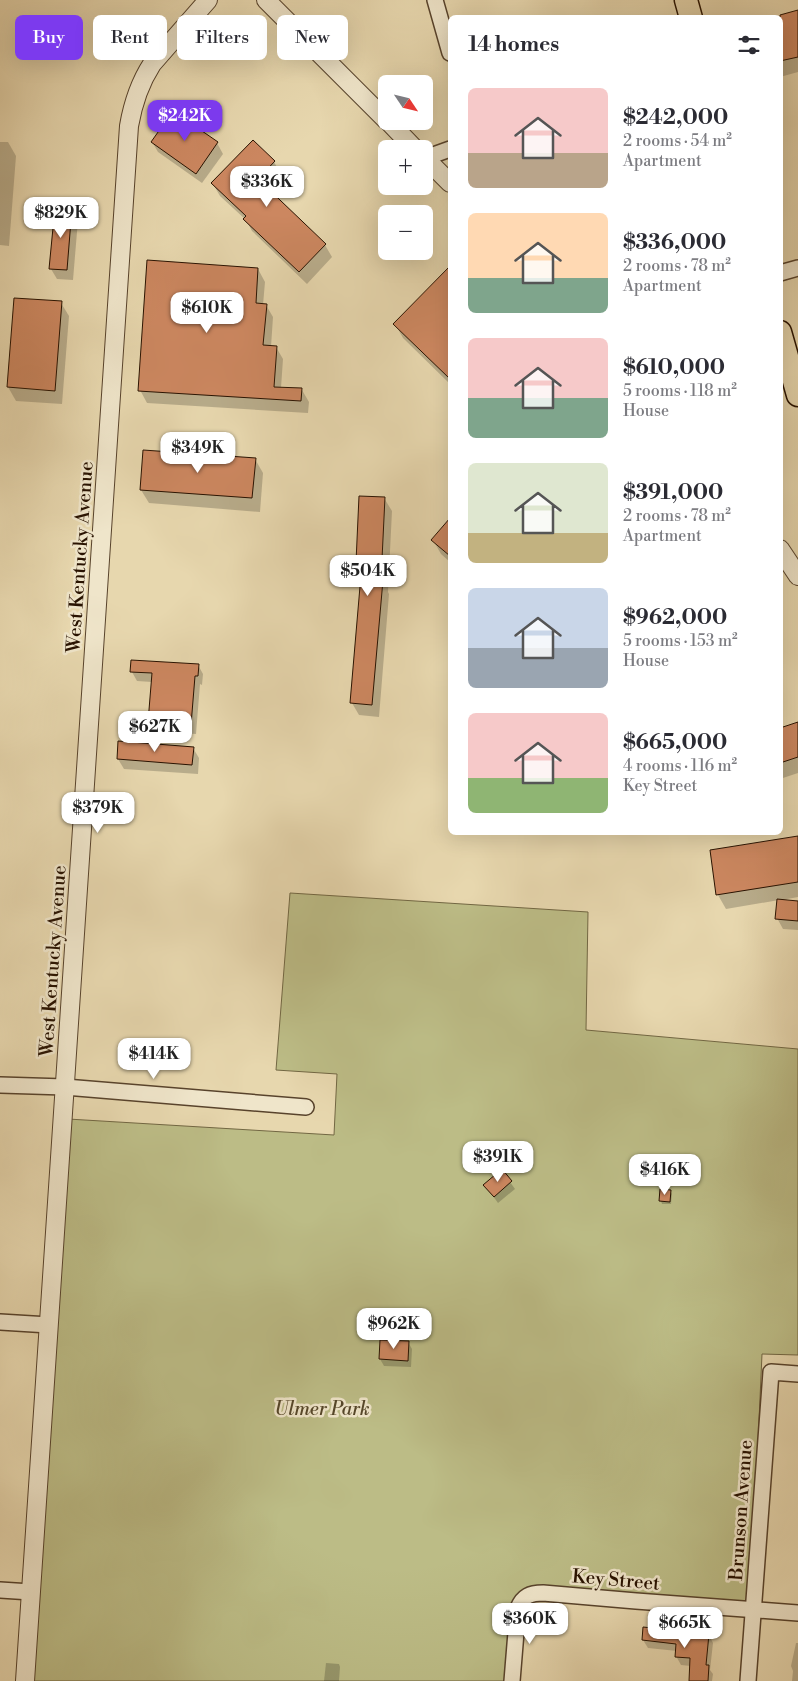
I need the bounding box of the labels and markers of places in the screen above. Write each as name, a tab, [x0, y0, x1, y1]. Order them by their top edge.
pin: $242K	[150, 100, 220, 142]
pin: $336K	[232, 166, 302, 208]
pin: $829K	[26, 196, 96, 239]
pin: $610K	[172, 292, 242, 334]
pin: $349K	[163, 432, 233, 474]
pin: $504K	[333, 554, 403, 597]
pin: $627K	[120, 710, 190, 753]
pin: $379K	[63, 792, 133, 834]
pin: $414K	[119, 1038, 189, 1080]
pin: $391K	[463, 1140, 533, 1183]
pin: $416K	[630, 1154, 700, 1196]
pin: $962K	[359, 1308, 429, 1350]
pin: $360K	[495, 1602, 565, 1645]
pin: $665K	[650, 1606, 720, 1649]

